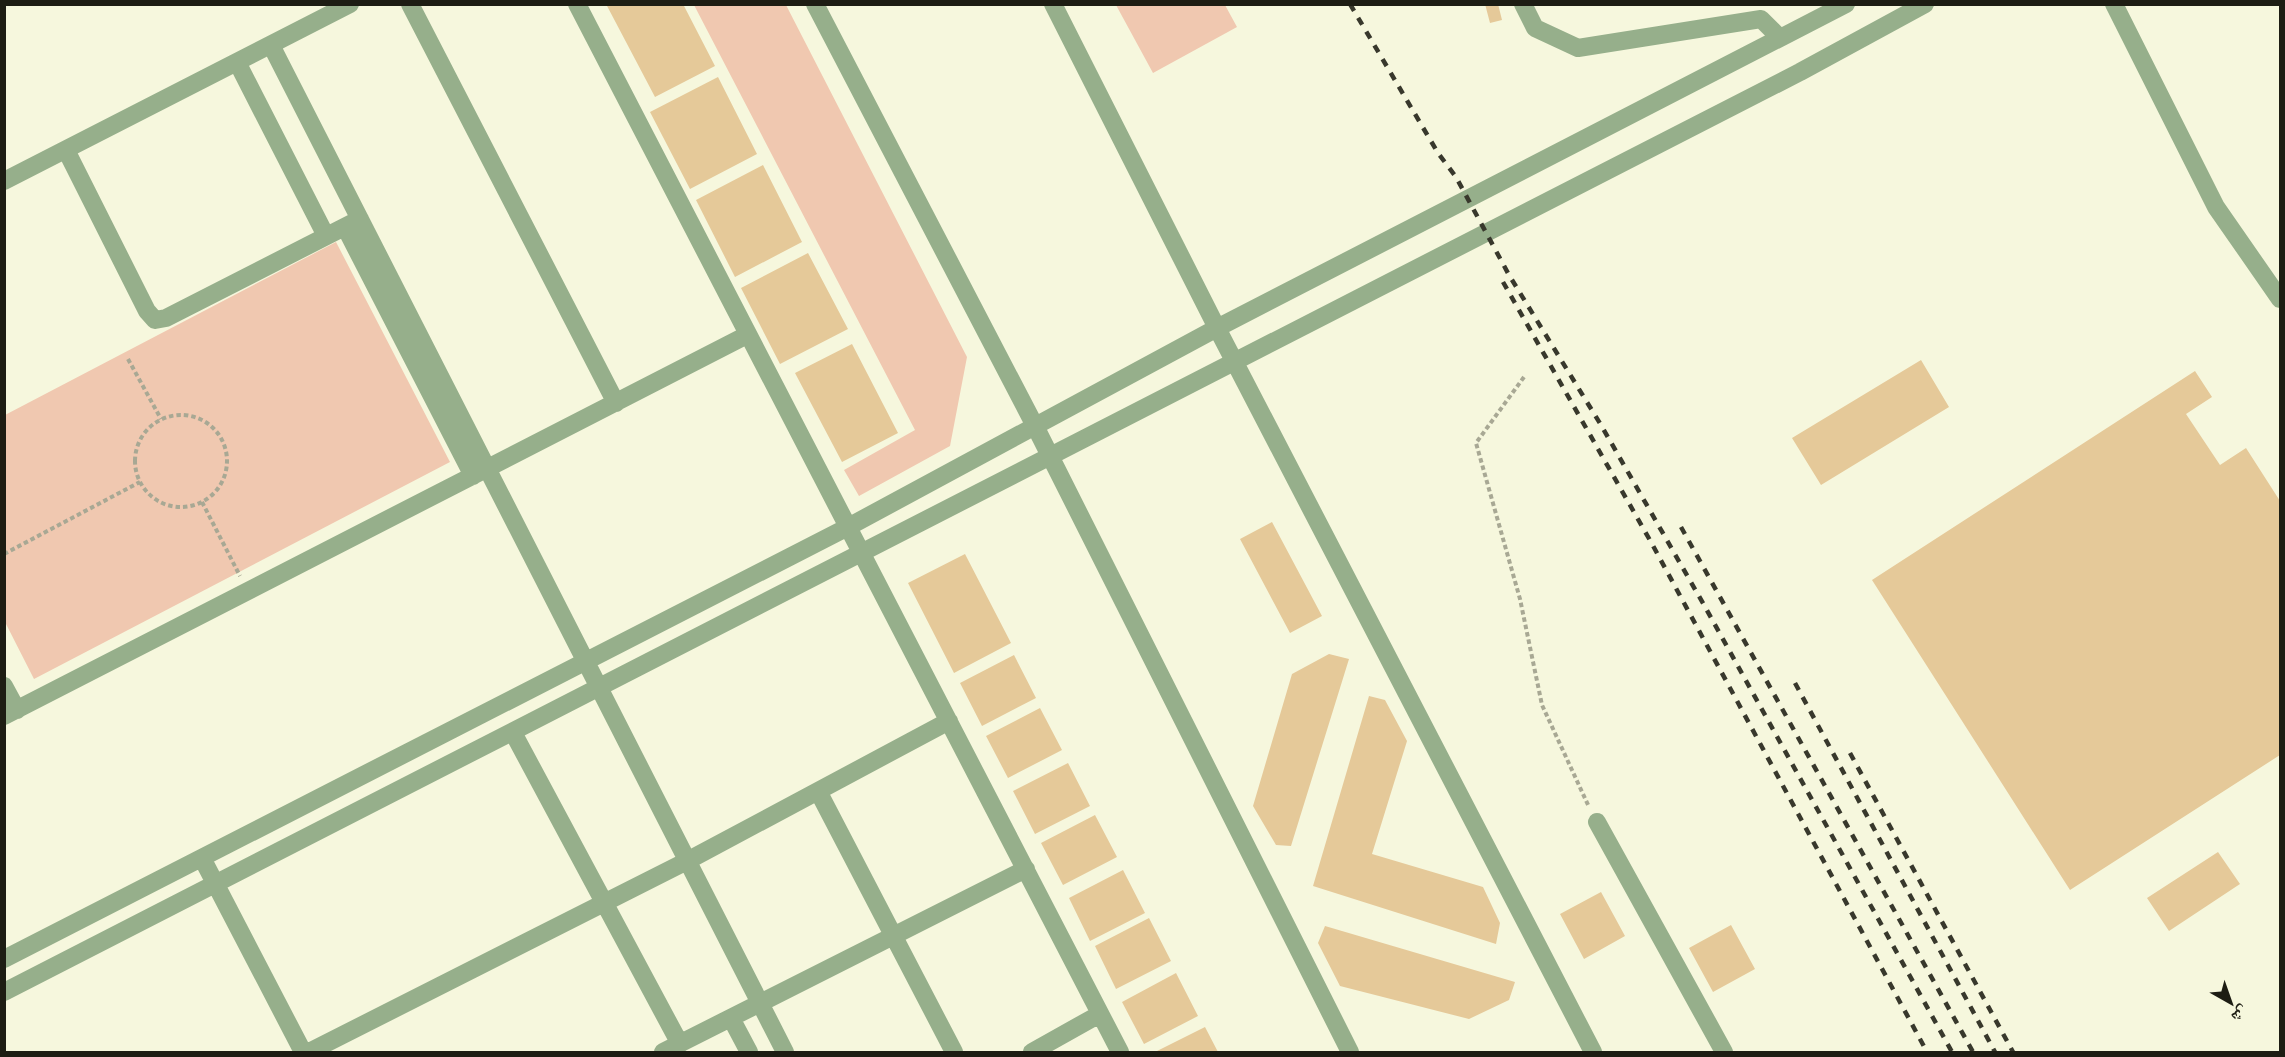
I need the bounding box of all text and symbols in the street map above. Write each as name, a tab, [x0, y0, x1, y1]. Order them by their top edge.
north arrow	[2201, 973, 2261, 1033]
text: ش	[2227, 1001, 2254, 1028]

